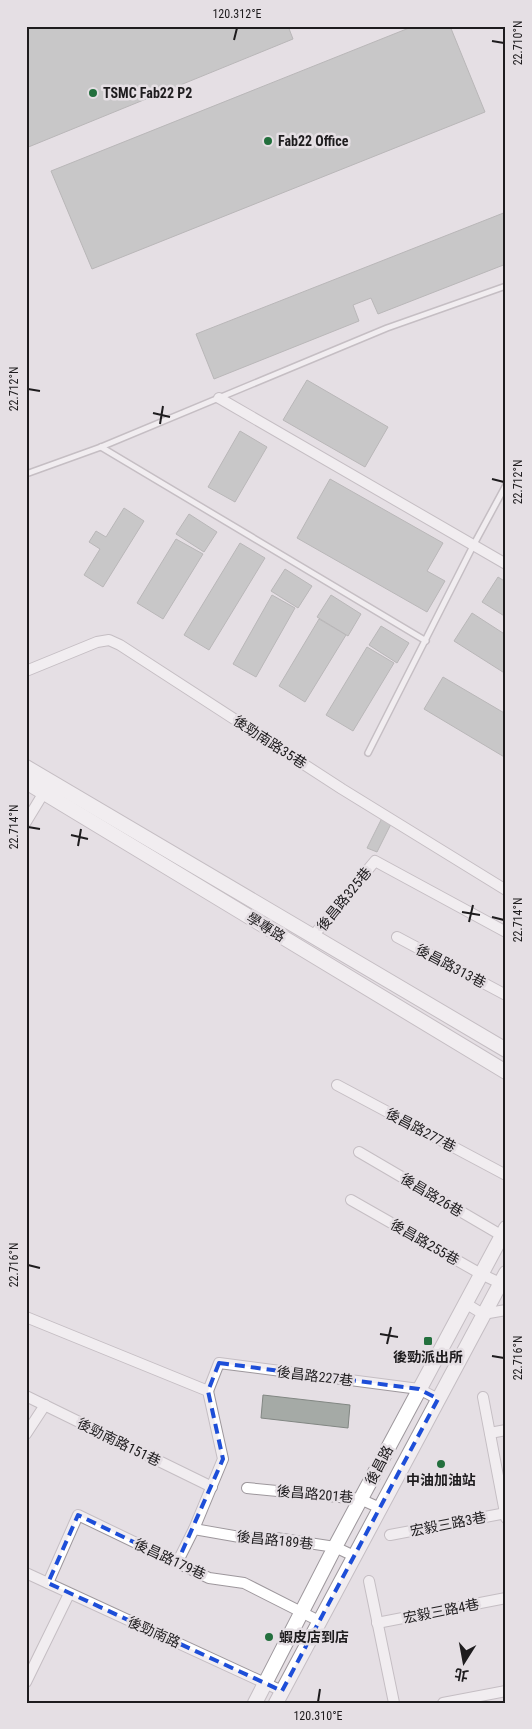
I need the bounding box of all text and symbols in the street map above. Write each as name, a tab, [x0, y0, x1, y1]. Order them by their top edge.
text: 120.312°E	[212, 7, 262, 21]
text: 22.710°N	[511, 21, 525, 65]
place label: TSMC Fab22 P2	[103, 85, 192, 101]
marker: TSMC Fab22 P2	[87, 87, 99, 99]
place label: Fab22 Office	[278, 133, 349, 149]
marker: Fab22 Office	[262, 135, 274, 147]
text: 22.712°N	[7, 367, 21, 411]
text: 22.712°N	[511, 460, 525, 504]
street label: 後勁南路35巷	[230, 712, 310, 772]
text: 22.714°N	[7, 805, 21, 849]
street label: 後昌路325巷	[314, 864, 374, 934]
text: 22.714°N	[511, 898, 525, 942]
street label: 學專路	[244, 909, 288, 945]
street label: 後昌路313巷	[413, 941, 489, 991]
street label: 後昌路277巷	[383, 1105, 459, 1155]
street label: 後昌路26巷	[398, 1170, 466, 1220]
street label: 後昌路255巷	[388, 1216, 462, 1268]
text: 22.716°N	[7, 1243, 21, 1287]
marker: 後勁派出所	[422, 1335, 434, 1347]
text: 22.716°N	[511, 1336, 525, 1380]
place label: 後勁派出所	[393, 1349, 463, 1365]
street label: 後昌路227巷	[276, 1363, 354, 1389]
street label: 後勁南路151巷	[75, 1415, 163, 1469]
street label: 後昌路	[362, 1443, 396, 1487]
marker: 中油加油站	[435, 1458, 447, 1470]
place label: 中油加油站	[406, 1472, 476, 1488]
street label: 後昌路201巷	[276, 1483, 354, 1505]
street label: 宏毅三路3巷	[409, 1509, 487, 1539]
street label: 後昌路189巷	[236, 1528, 314, 1552]
street label: 後昌路179巷	[132, 1536, 208, 1582]
street label: 宏毅三路4巷	[402, 1596, 480, 1626]
street label: 後勁南路	[125, 1613, 183, 1651]
place label: 蝦皮店到店	[279, 1629, 349, 1645]
marker: 蝦皮店到店	[263, 1631, 275, 1643]
north arrow	[440, 1636, 490, 1686]
text: 北	[453, 1666, 470, 1684]
text: 120.310°E	[293, 1709, 343, 1723]

